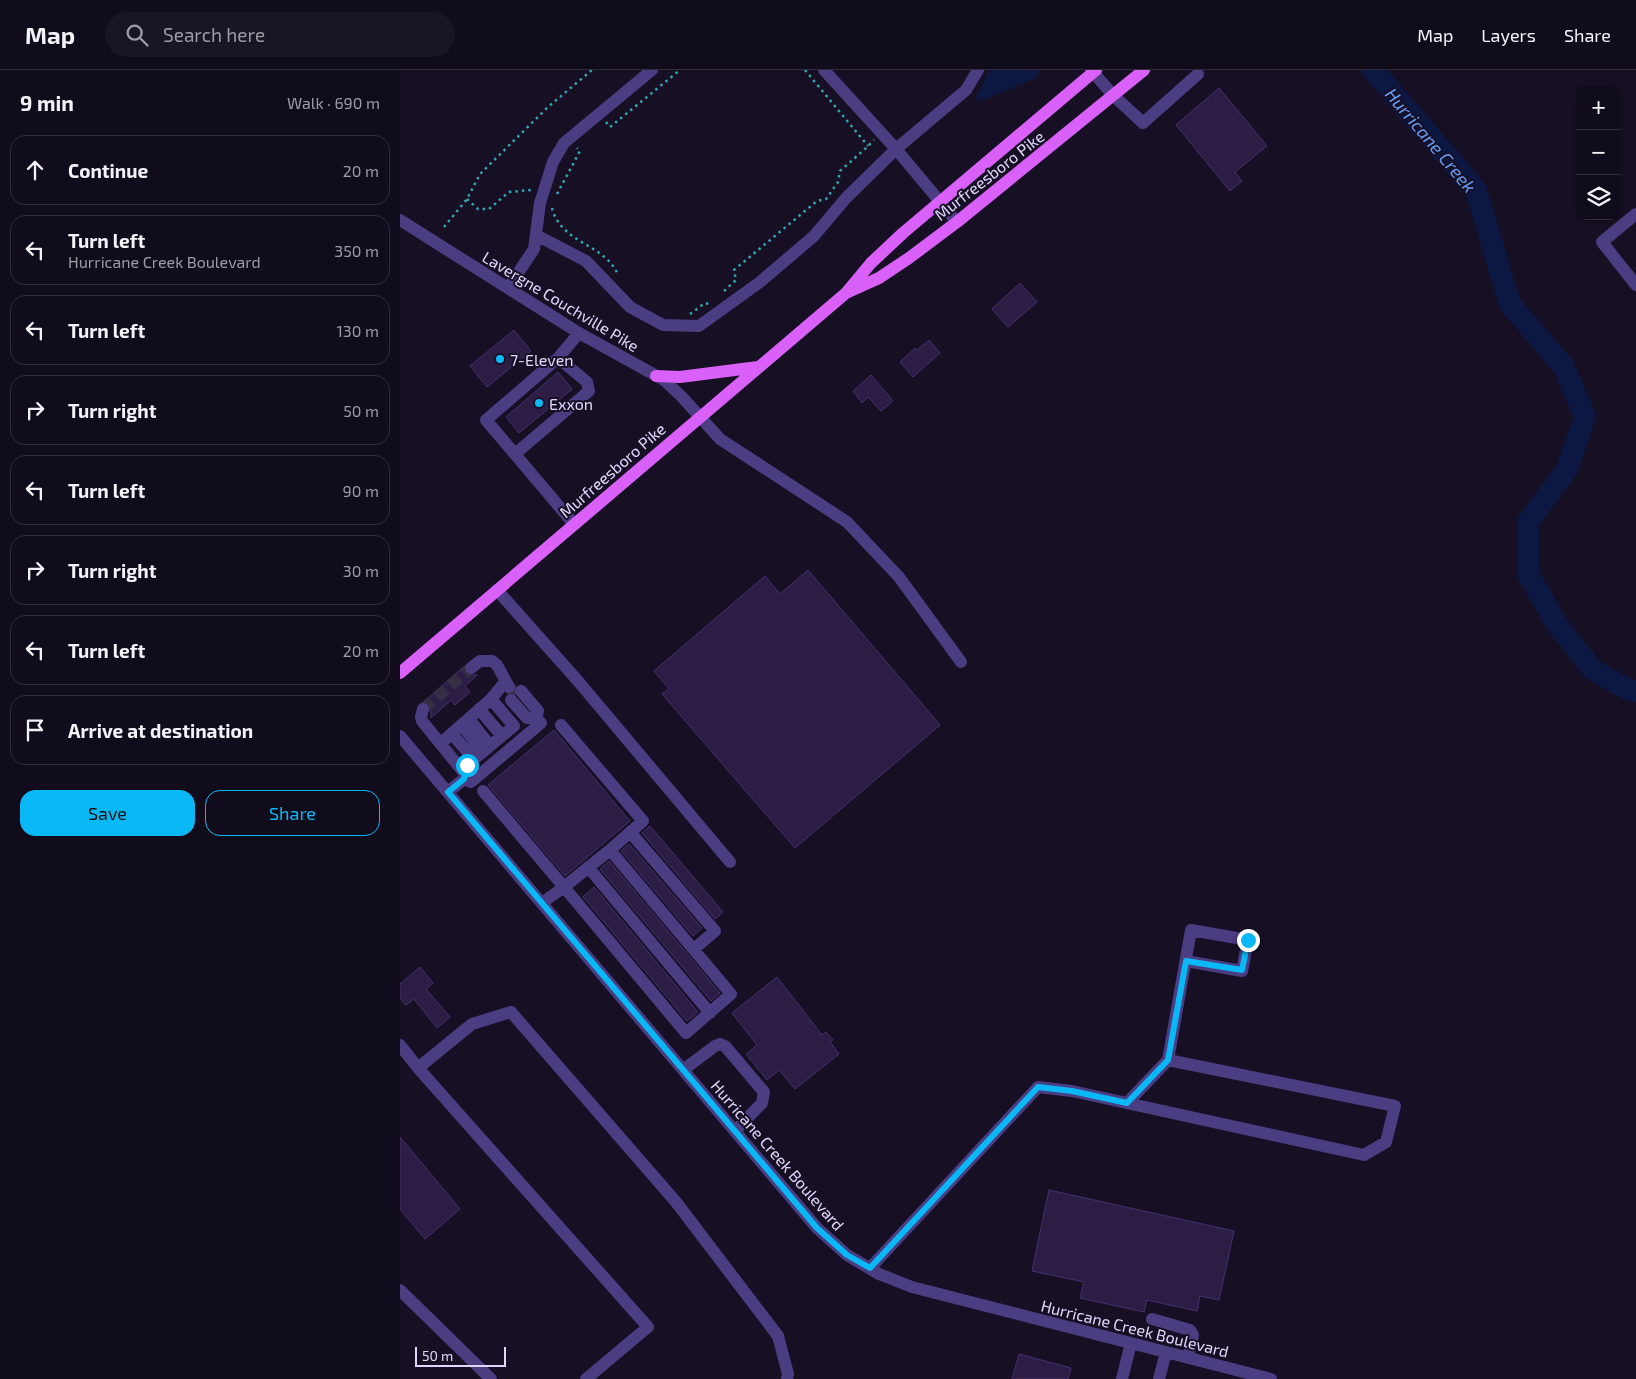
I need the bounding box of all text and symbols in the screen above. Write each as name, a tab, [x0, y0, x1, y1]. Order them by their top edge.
search box	[105, 12, 455, 57]
text: Map	[25, 20, 75, 49]
icon: search	[123, 21, 151, 49]
text: Search here	[163, 23, 265, 46]
text: Map	[1417, 24, 1453, 46]
text: Layers	[1481, 24, 1536, 46]
text: Share	[1564, 24, 1611, 46]
water label: Hurricane Creek	[1381, 83, 1481, 197]
map controls	[1576, 85, 1621, 220]
button: +	[1576, 85, 1621, 130]
text: 9 min	[20, 90, 74, 115]
text: Walk · 690 m	[287, 93, 380, 112]
street label: Murfreesboro Pike	[930, 126, 1048, 224]
button: −	[1576, 130, 1621, 175]
icon: ahead	[21, 156, 49, 184]
text: Continue	[68, 159, 148, 182]
text: 20 m	[343, 161, 379, 180]
button: layers	[1576, 175, 1621, 220]
text: Turn left	[68, 229, 145, 252]
icon: left	[21, 236, 49, 264]
text: 350 m	[334, 241, 379, 260]
street label: Lavergne Couchville Pike	[479, 247, 643, 355]
text: Hurricane Creek Boulevard	[68, 252, 261, 271]
icon: left	[21, 316, 49, 344]
text: Turn left	[68, 319, 145, 342]
text: 130 m	[337, 321, 379, 340]
place label: 7-Eleven	[510, 350, 574, 369]
marker: 7-Eleven	[494, 353, 506, 365]
place label: Exxon	[549, 394, 593, 413]
icon: right	[21, 396, 49, 424]
marker: Exxon	[533, 397, 545, 409]
text: Turn right	[68, 399, 156, 422]
text: 50 m	[343, 401, 379, 420]
street label: Murfreesboro Pike	[555, 419, 669, 521]
icon: left	[21, 476, 49, 504]
text: Turn left	[68, 479, 145, 502]
text: 90 m	[343, 481, 379, 500]
icon: right	[21, 556, 49, 584]
text: Turn right	[68, 559, 156, 582]
text: 30 m	[343, 561, 379, 580]
icon: left	[21, 636, 49, 664]
text: Turn left	[68, 639, 145, 662]
text: 20 m	[343, 641, 379, 660]
icon: arrive	[21, 716, 49, 744]
text: Arrive at destination	[68, 719, 253, 742]
route start	[456, 754, 479, 777]
button: Save	[20, 790, 195, 836]
button: Share	[205, 790, 380, 836]
route end	[1237, 929, 1260, 952]
street label: Hurricane Creek Boulevard	[708, 1076, 848, 1234]
street label: Hurricane Creek Boulevard	[1039, 1295, 1231, 1361]
scale bar	[415, 1344, 506, 1367]
text: 50 m	[422, 1347, 453, 1364]

